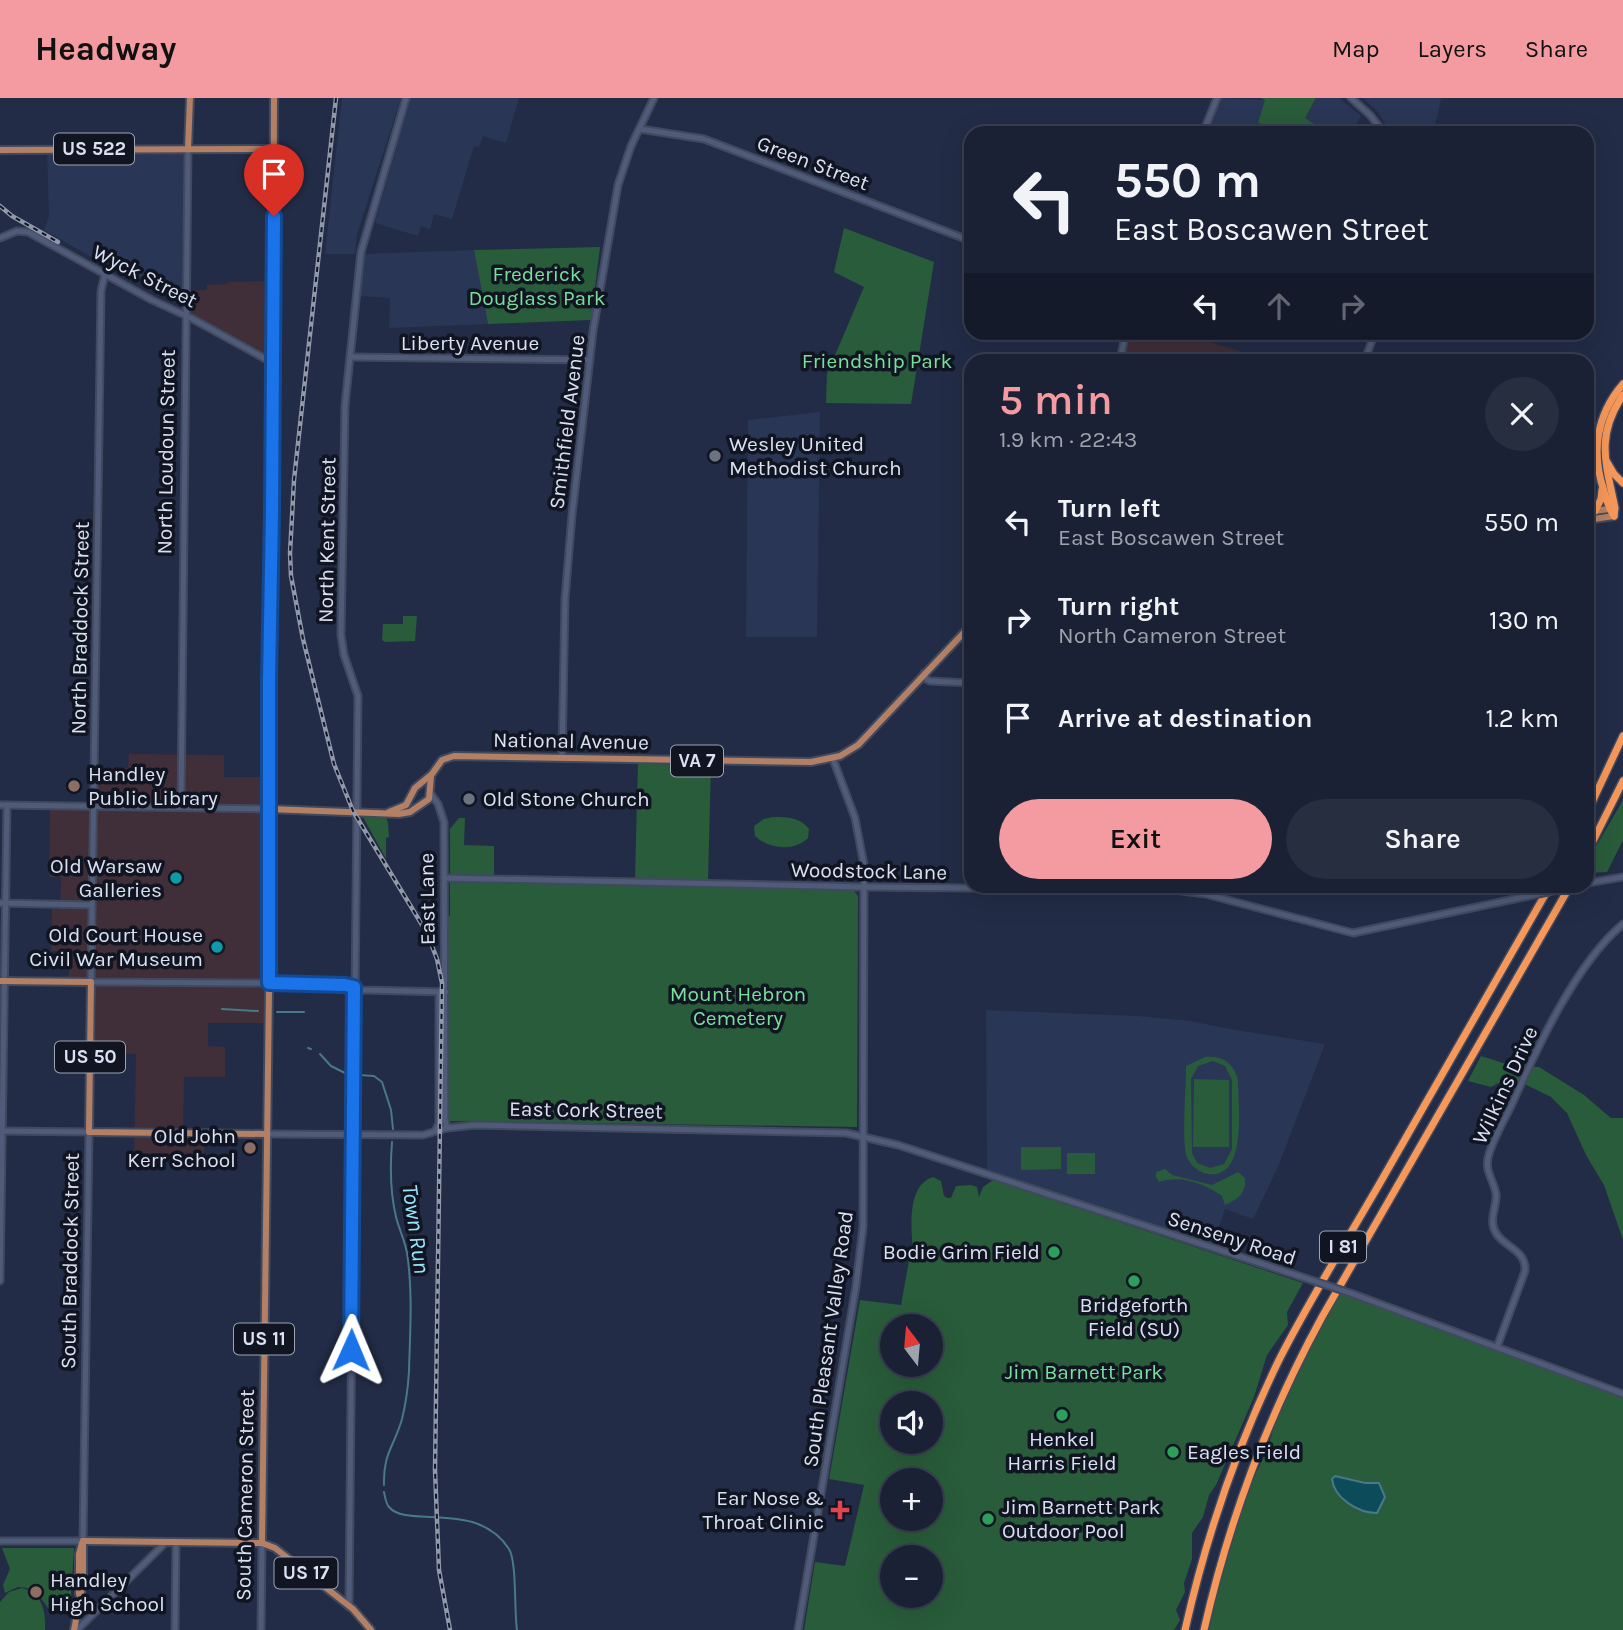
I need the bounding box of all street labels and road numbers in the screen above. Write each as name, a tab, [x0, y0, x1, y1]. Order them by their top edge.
street label: Green Street	[754, 131, 872, 195]
road number: US 522	[54, 134, 134, 164]
street label: Wyck Street	[89, 239, 201, 313]
street label: Liberty Avenue	[401, 331, 539, 355]
street label: Smithfield Avenue	[544, 333, 590, 511]
street label: North Loudoun Street	[152, 349, 180, 555]
street label: North Kent Street	[314, 457, 340, 623]
street label: North Braddock Street	[66, 521, 94, 735]
street label: National Avenue	[493, 728, 649, 754]
road number: VA 7	[671, 746, 723, 776]
street label: East Lane	[414, 853, 440, 945]
street label: Woodstock Lane	[791, 858, 947, 884]
street label: Wilkins Drive	[1467, 1022, 1543, 1148]
road number: US 50	[55, 1042, 125, 1072]
street label: East Cork Street	[509, 1097, 663, 1123]
street label: South Braddock Street	[56, 1153, 84, 1369]
street label: Senseny Road	[1165, 1206, 1299, 1270]
street label: South Pleasant Valley Road	[798, 1209, 858, 1469]
road number: I 81	[1320, 1232, 1366, 1262]
road number: US 11	[234, 1324, 294, 1354]
street label: South Cameron Street	[231, 1389, 259, 1601]
road number: US 17	[274, 1558, 338, 1588]

